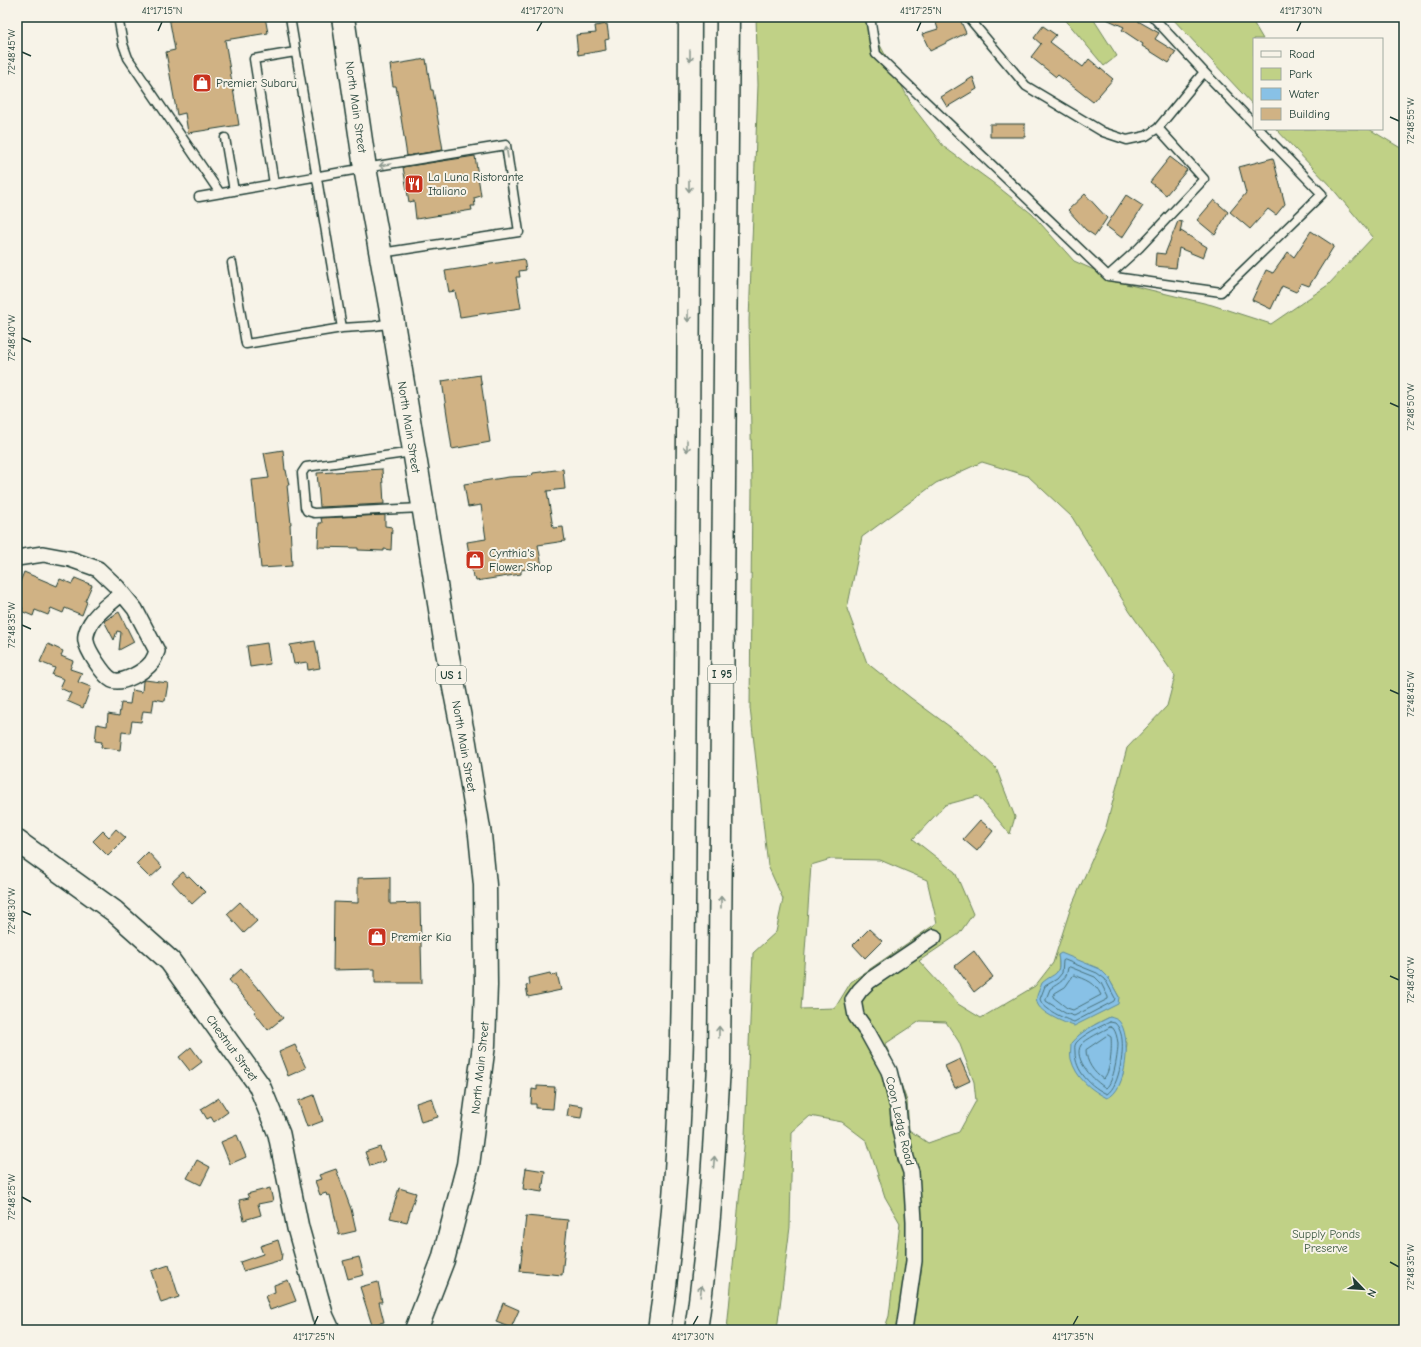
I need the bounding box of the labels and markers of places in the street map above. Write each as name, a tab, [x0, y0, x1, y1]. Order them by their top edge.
shop icon: Premier Subaru	[191, 72, 213, 94]
place label: Premier Subaru	[216, 76, 297, 90]
place label: La Luna Ristorante Italiano	[428, 170, 524, 198]
restaurant icon: La Luna Ristorante Italiano	[403, 173, 425, 195]
place label: Cynthia's Flower Shop	[489, 546, 552, 574]
shop icon: Cynthia's Flower Shop	[464, 549, 486, 571]
shop icon: Premier Kia	[366, 926, 388, 948]
place label: Premier Kia	[391, 930, 451, 944]

